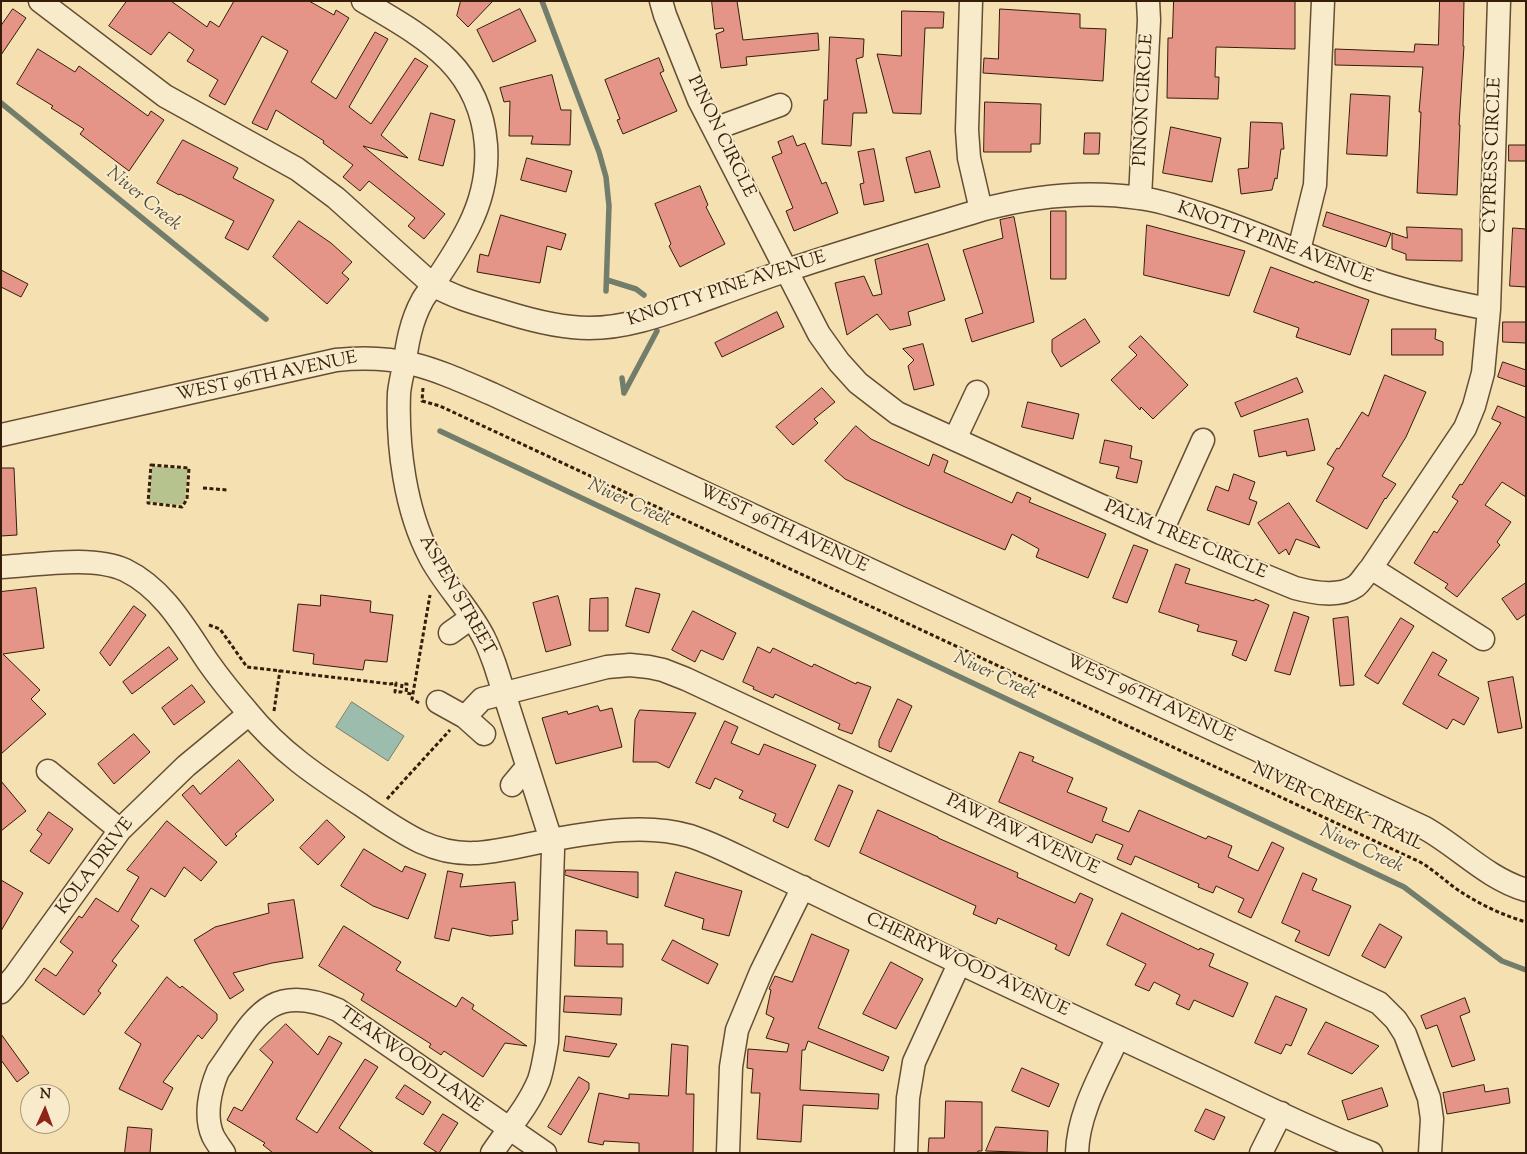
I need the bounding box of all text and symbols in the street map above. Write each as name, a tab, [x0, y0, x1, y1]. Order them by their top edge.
street label: PINON CIRCLE	[1131, 33, 1159, 167]
street label: PINON CIRCLE	[681, 73, 759, 201]
street label: CYPRESS CIRCLE	[1480, 77, 1508, 233]
water label: Niver Creek	[101, 163, 185, 237]
street label: KNOTTY PINE AVENUE	[1174, 198, 1376, 290]
street label: KNOTTY PINE AVENUE	[625, 248, 829, 332]
street label: WEST 96TH AVENUE	[175, 348, 359, 408]
water label: Niver Creek	[583, 475, 675, 533]
street label: WEST 96TH AVENUE	[695, 481, 871, 579]
street label: PALM TREE CIRCLE	[1100, 497, 1270, 585]
street label: ASPEN STREET	[413, 532, 499, 660]
water label: Niver Creek	[949, 648, 1041, 706]
street label: WEST 96TH AVENUE	[1062, 651, 1238, 749]
street label: NIVER CREEK TRAIL	[1248, 759, 1426, 857]
street label: PAW PAW AVENUE	[942, 791, 1102, 881]
street label: KOLA DRIVE	[53, 814, 139, 920]
water label: Niver Creek	[1315, 821, 1407, 879]
street label: CHERRYWOOD AVENUE	[862, 909, 1072, 1023]
street label: TEAKWOOD LANE	[334, 1003, 486, 1119]
north arrow	[20, 1084, 70, 1134]
text: N	[40, 1085, 51, 1105]

